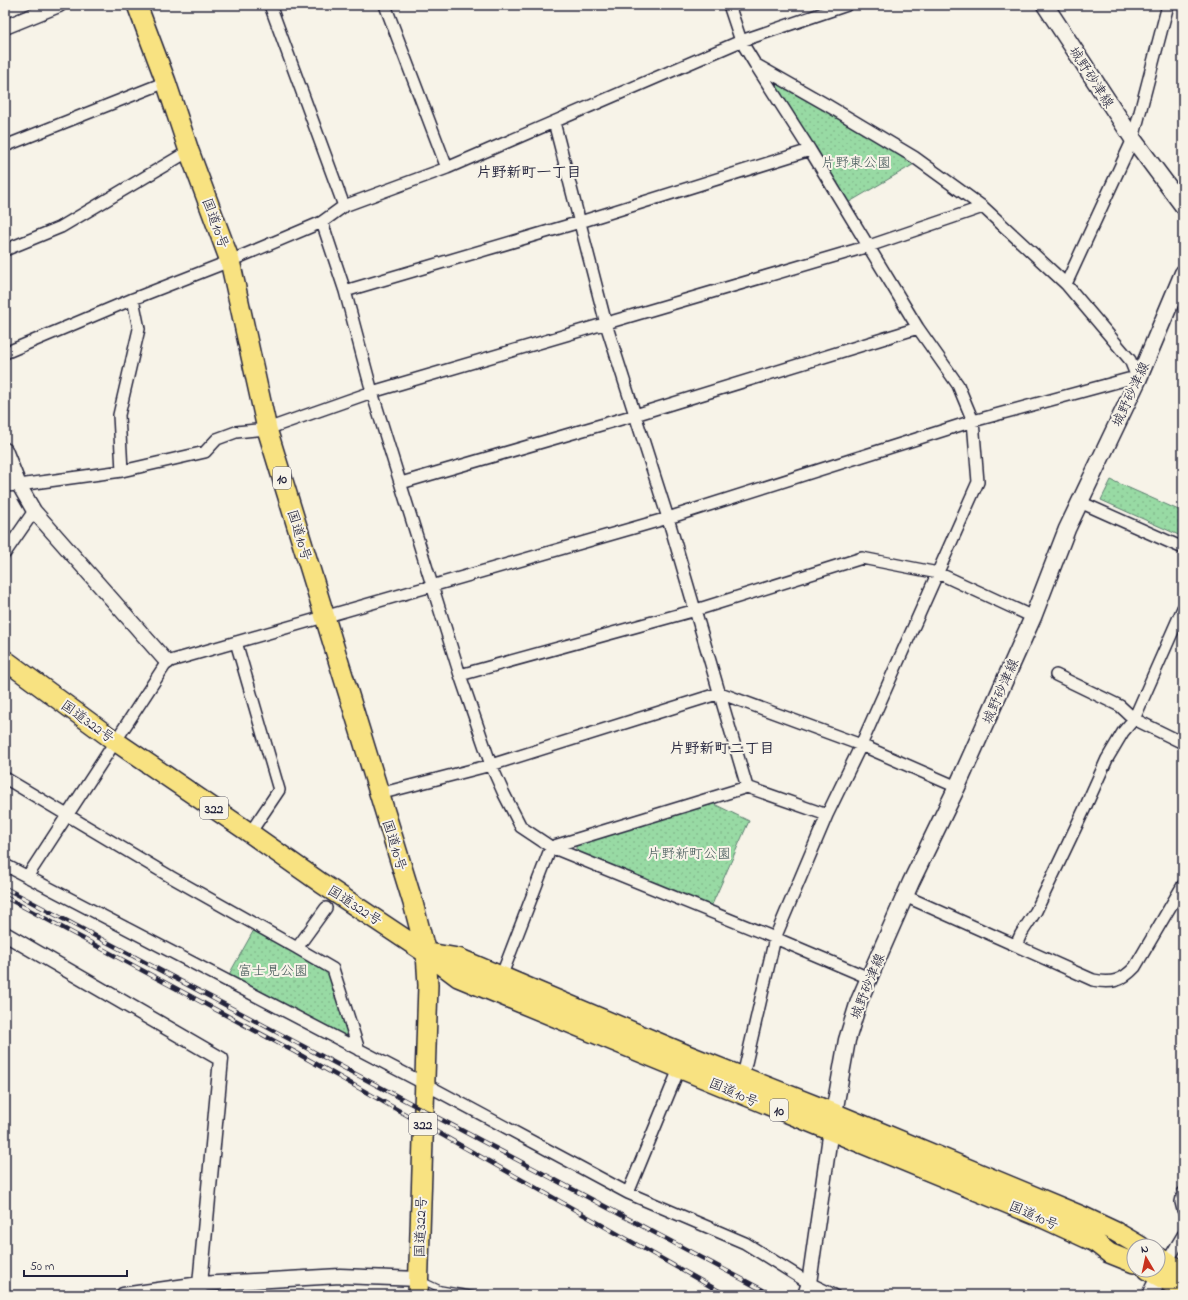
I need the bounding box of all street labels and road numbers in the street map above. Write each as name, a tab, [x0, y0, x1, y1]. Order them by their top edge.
street label: 城野砂津線	[1063, 43, 1119, 113]
street label: 国道10号	[196, 195, 233, 252]
street label: 城野砂津線	[1107, 358, 1156, 431]
road number: 10	[273, 467, 291, 489]
street label: 国道10号	[281, 507, 316, 564]
street label: 城野砂津線	[978, 655, 1025, 728]
street label: 国道322号	[56, 696, 118, 749]
road number: 322	[200, 797, 228, 819]
street label: 国道10号	[376, 817, 411, 874]
street label: 国道322号	[323, 881, 386, 932]
street label: 城野砂津線	[846, 950, 891, 1023]
street label: 国道10号	[705, 1073, 762, 1113]
road number: 10	[770, 1099, 788, 1121]
road number: 322	[409, 1113, 437, 1135]
street label: 国道322号	[410, 1196, 433, 1258]
street label: 国道10号	[1005, 1196, 1062, 1236]

